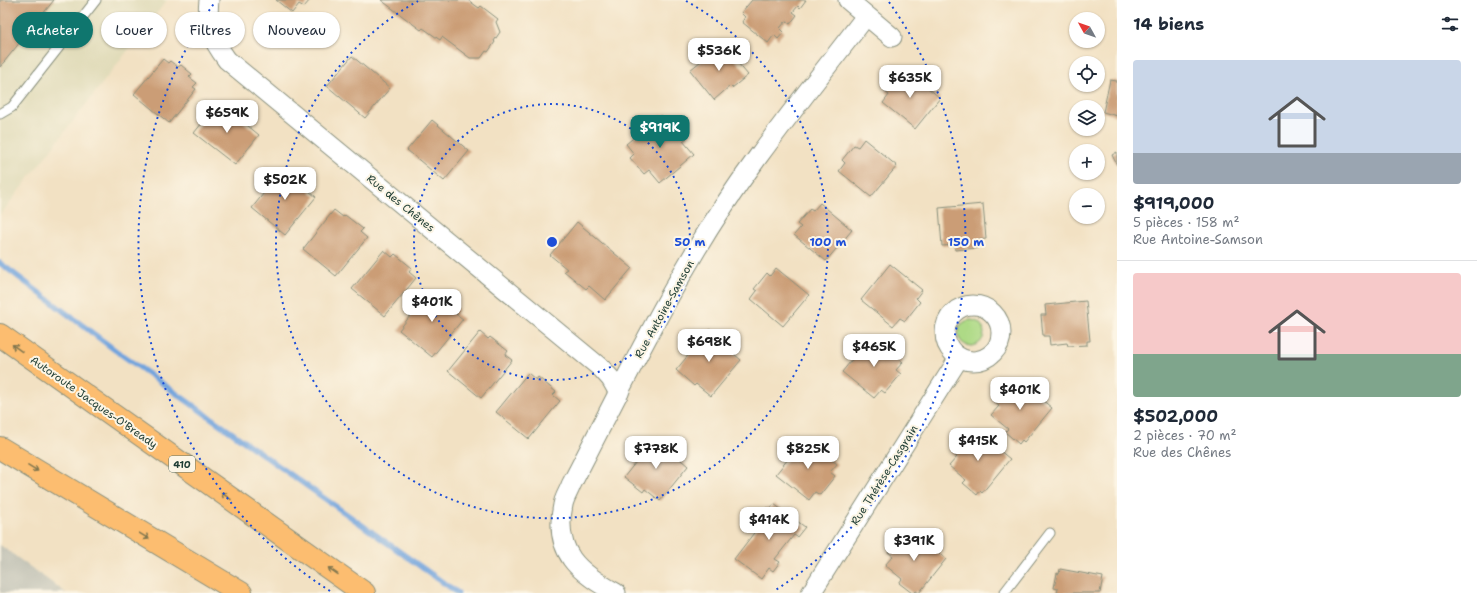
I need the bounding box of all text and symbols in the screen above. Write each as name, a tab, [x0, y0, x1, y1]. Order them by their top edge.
chip: Acheter	[12, 12, 93, 48]
chip: Louer	[101, 12, 167, 48]
chip: Filtres	[175, 12, 245, 48]
chip: Nouveau	[253, 12, 340, 48]
north arrow	[1069, 12, 1105, 48]
map controls	[1069, 12, 1105, 224]
text: 14 biens	[1133, 13, 1204, 35]
icon: filters	[1439, 13, 1461, 35]
pin: $536K	[691, 38, 747, 72]
text: $536K	[697, 42, 741, 59]
button: locate	[1069, 56, 1105, 92]
pin: $635K	[882, 65, 938, 99]
text: $635K	[888, 69, 932, 86]
icon: home	[1261, 86, 1333, 158]
pin: $659K	[199, 100, 255, 134]
button: layers	[1069, 100, 1105, 136]
text: $659K	[205, 104, 249, 121]
pin: $919K	[632, 115, 688, 149]
text: $919K	[640, 119, 680, 136]
button: +	[1069, 144, 1105, 180]
pin: $502K	[257, 167, 313, 201]
text: $502K	[263, 171, 307, 188]
street label: Rue des Chênes	[364, 171, 438, 235]
button: −	[1069, 188, 1105, 224]
text: $919,000	[1133, 192, 1214, 214]
text: 5 pièces · 158 m²	[1133, 214, 1239, 231]
text: Rue Antoine-Samson	[1133, 231, 1263, 248]
text: 50 m	[675, 234, 706, 250]
text: 100 m	[810, 234, 847, 250]
text: 150 m	[948, 234, 984, 250]
centre of rings	[545, 235, 559, 249]
street label: Rue Antoine-Samson	[631, 257, 698, 361]
pin: $401K	[404, 289, 460, 323]
text: $401K	[411, 293, 453, 310]
icon: home	[1261, 299, 1333, 371]
pin: $698K	[681, 329, 737, 363]
text: $698K	[687, 333, 731, 350]
pin: $465K	[846, 334, 902, 368]
text: $465K	[852, 338, 896, 355]
one-way arrow	[12, 343, 23, 352]
street label: Autoroute Jacques-O'Bready	[27, 353, 160, 452]
pin: $401K	[992, 377, 1048, 411]
text: $401K	[999, 381, 1041, 398]
text: $502,000	[1133, 405, 1218, 427]
street label: Rue Thérèse-Casgrain	[847, 422, 922, 528]
text: 2 pièces · 70 m²	[1133, 427, 1236, 444]
pin: $415K	[950, 428, 1006, 462]
text: $415K	[958, 432, 998, 449]
pin: $778K	[628, 436, 684, 470]
pin: $825K	[780, 436, 836, 470]
text: $778K	[634, 440, 678, 457]
text: $825K	[786, 440, 830, 457]
text: Rue des Chênes	[1133, 444, 1232, 461]
road number: 410	[169, 456, 195, 472]
one-way arrow	[27, 465, 39, 473]
one-way arrow	[221, 492, 232, 500]
pin: $414K	[741, 507, 797, 541]
text: $414K	[749, 511, 789, 528]
pin: $391K	[886, 528, 942, 562]
one-way arrow	[138, 532, 150, 540]
text: $391K	[893, 532, 935, 549]
one-way arrow	[327, 566, 338, 575]

